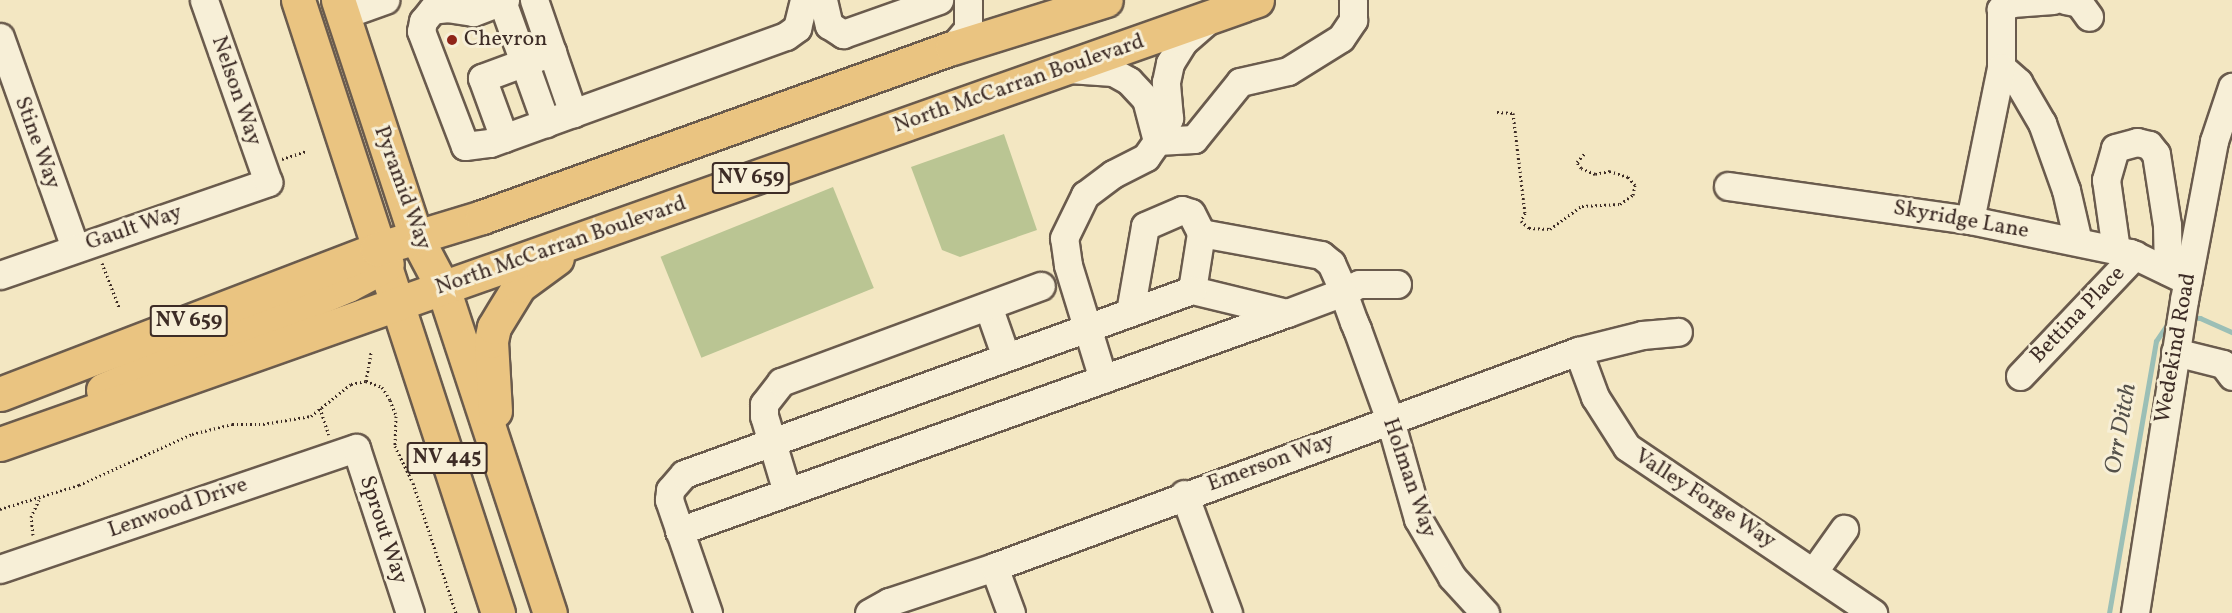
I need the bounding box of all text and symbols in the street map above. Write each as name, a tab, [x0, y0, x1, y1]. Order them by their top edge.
place label: Chevron	[464, 27, 547, 53]
street label: North McCarran Boulevard	[890, 29, 1148, 139]
street label: Nelson Way	[205, 32, 267, 150]
marker: Chevron	[445, 33, 459, 47]
street label: Stine Way	[8, 93, 66, 193]
street label: Pyramid Way	[367, 122, 437, 254]
road number: NV 659	[710, 160, 792, 196]
street label: North McCarran Boulevard	[432, 191, 690, 301]
street label: Skyridge Lane	[1891, 195, 2031, 245]
street label: Gault Way	[82, 199, 186, 257]
street label: Bettina Place	[2025, 261, 2131, 369]
street label: Wedekind Road	[2150, 271, 2202, 425]
road number: NV 659	[148, 303, 230, 339]
water label: Orr Ditch	[2100, 381, 2144, 477]
street label: Holman Way	[1376, 414, 1442, 542]
street label: Emerson Way	[1204, 428, 1338, 498]
road number: NV 445	[405, 440, 489, 476]
street label: Valley Forge Way	[1629, 443, 1781, 555]
street label: Lenwood Drive	[105, 472, 251, 544]
street label: Sprout Way	[353, 472, 413, 588]

